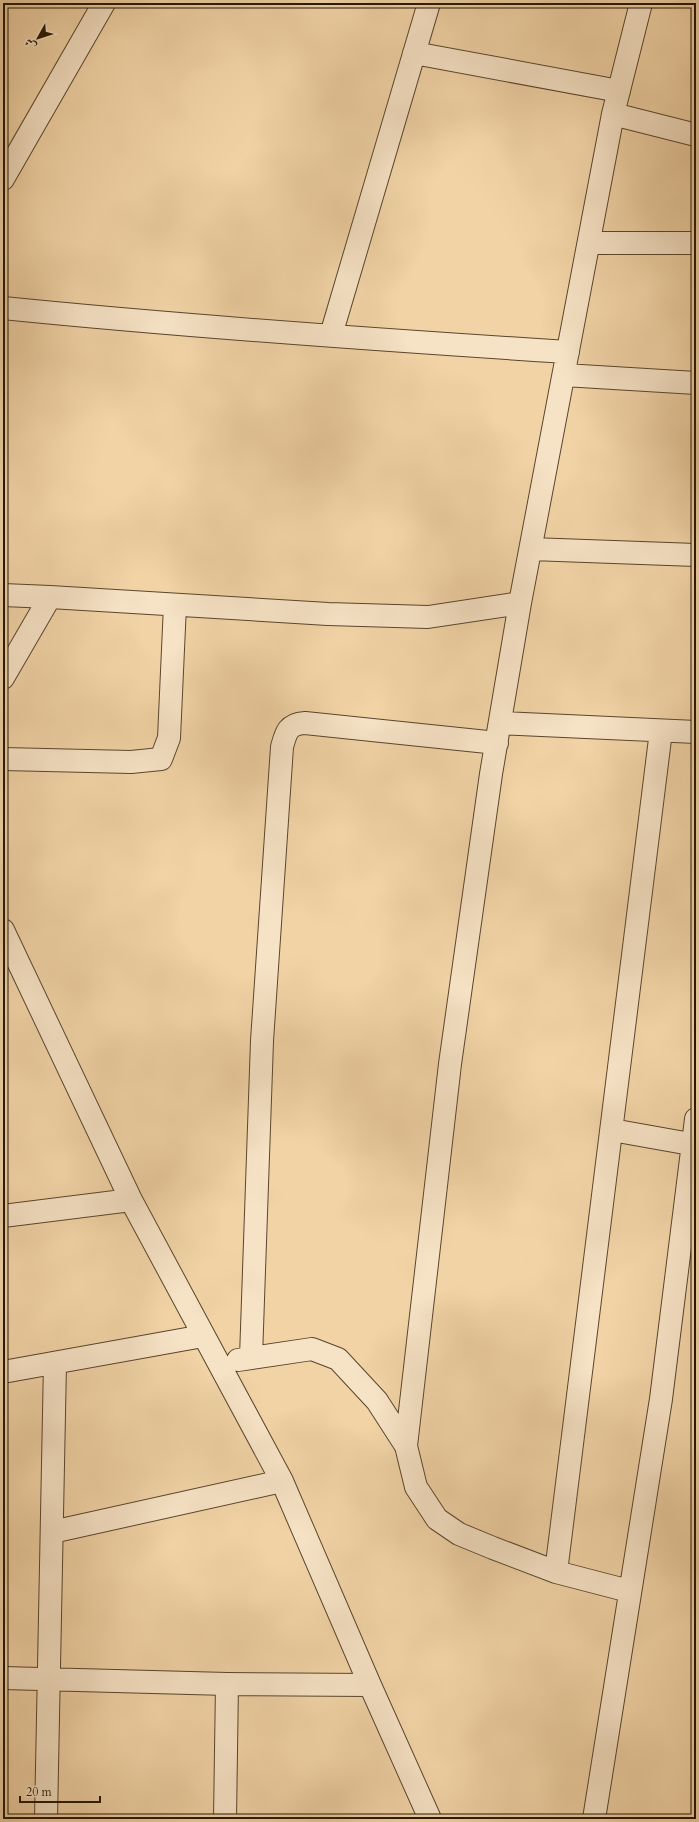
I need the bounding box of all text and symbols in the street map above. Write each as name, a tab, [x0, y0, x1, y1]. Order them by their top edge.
north arrow	[18, 18, 58, 58]
text: ش	[21, 35, 40, 53]
scale bar	[20, 1778, 100, 1804]
text: 20 m	[26, 1784, 53, 1800]

